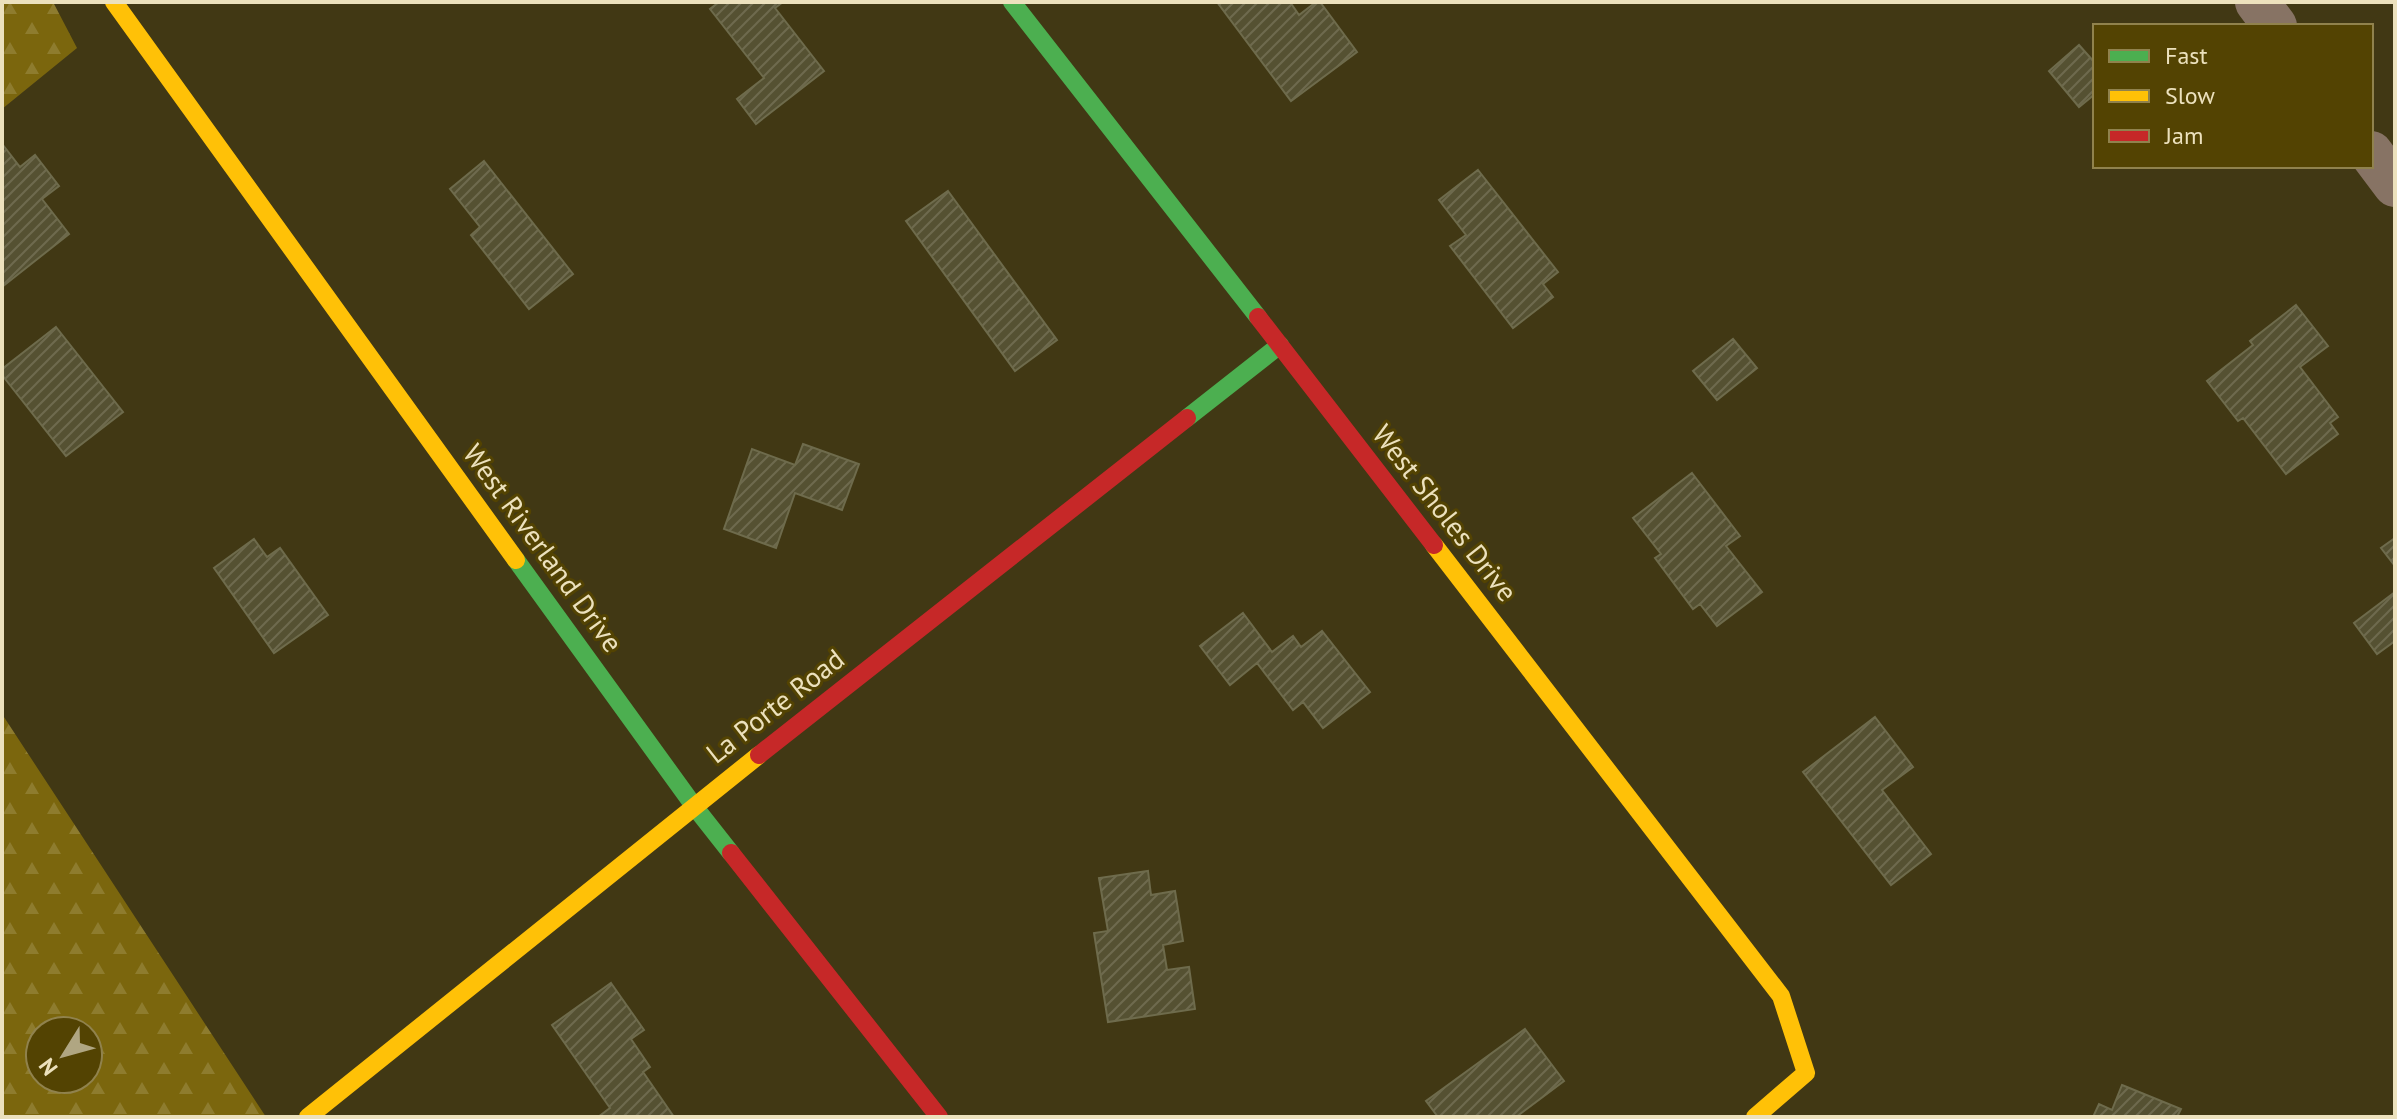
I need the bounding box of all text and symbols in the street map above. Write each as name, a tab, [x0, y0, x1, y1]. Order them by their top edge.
legend	[2093, 24, 2373, 168]
text: Fast	[2165, 40, 2208, 71]
text: Slow	[2165, 80, 2215, 111]
text: Jam	[2164, 120, 2203, 151]
street label: West Sholes Drive	[1365, 417, 1526, 609]
street label: West Riverland Drive	[455, 436, 631, 659]
street label: La Porte Road	[698, 640, 851, 771]
north arrow	[24, 1015, 104, 1095]
text: N	[32, 1053, 64, 1081]

